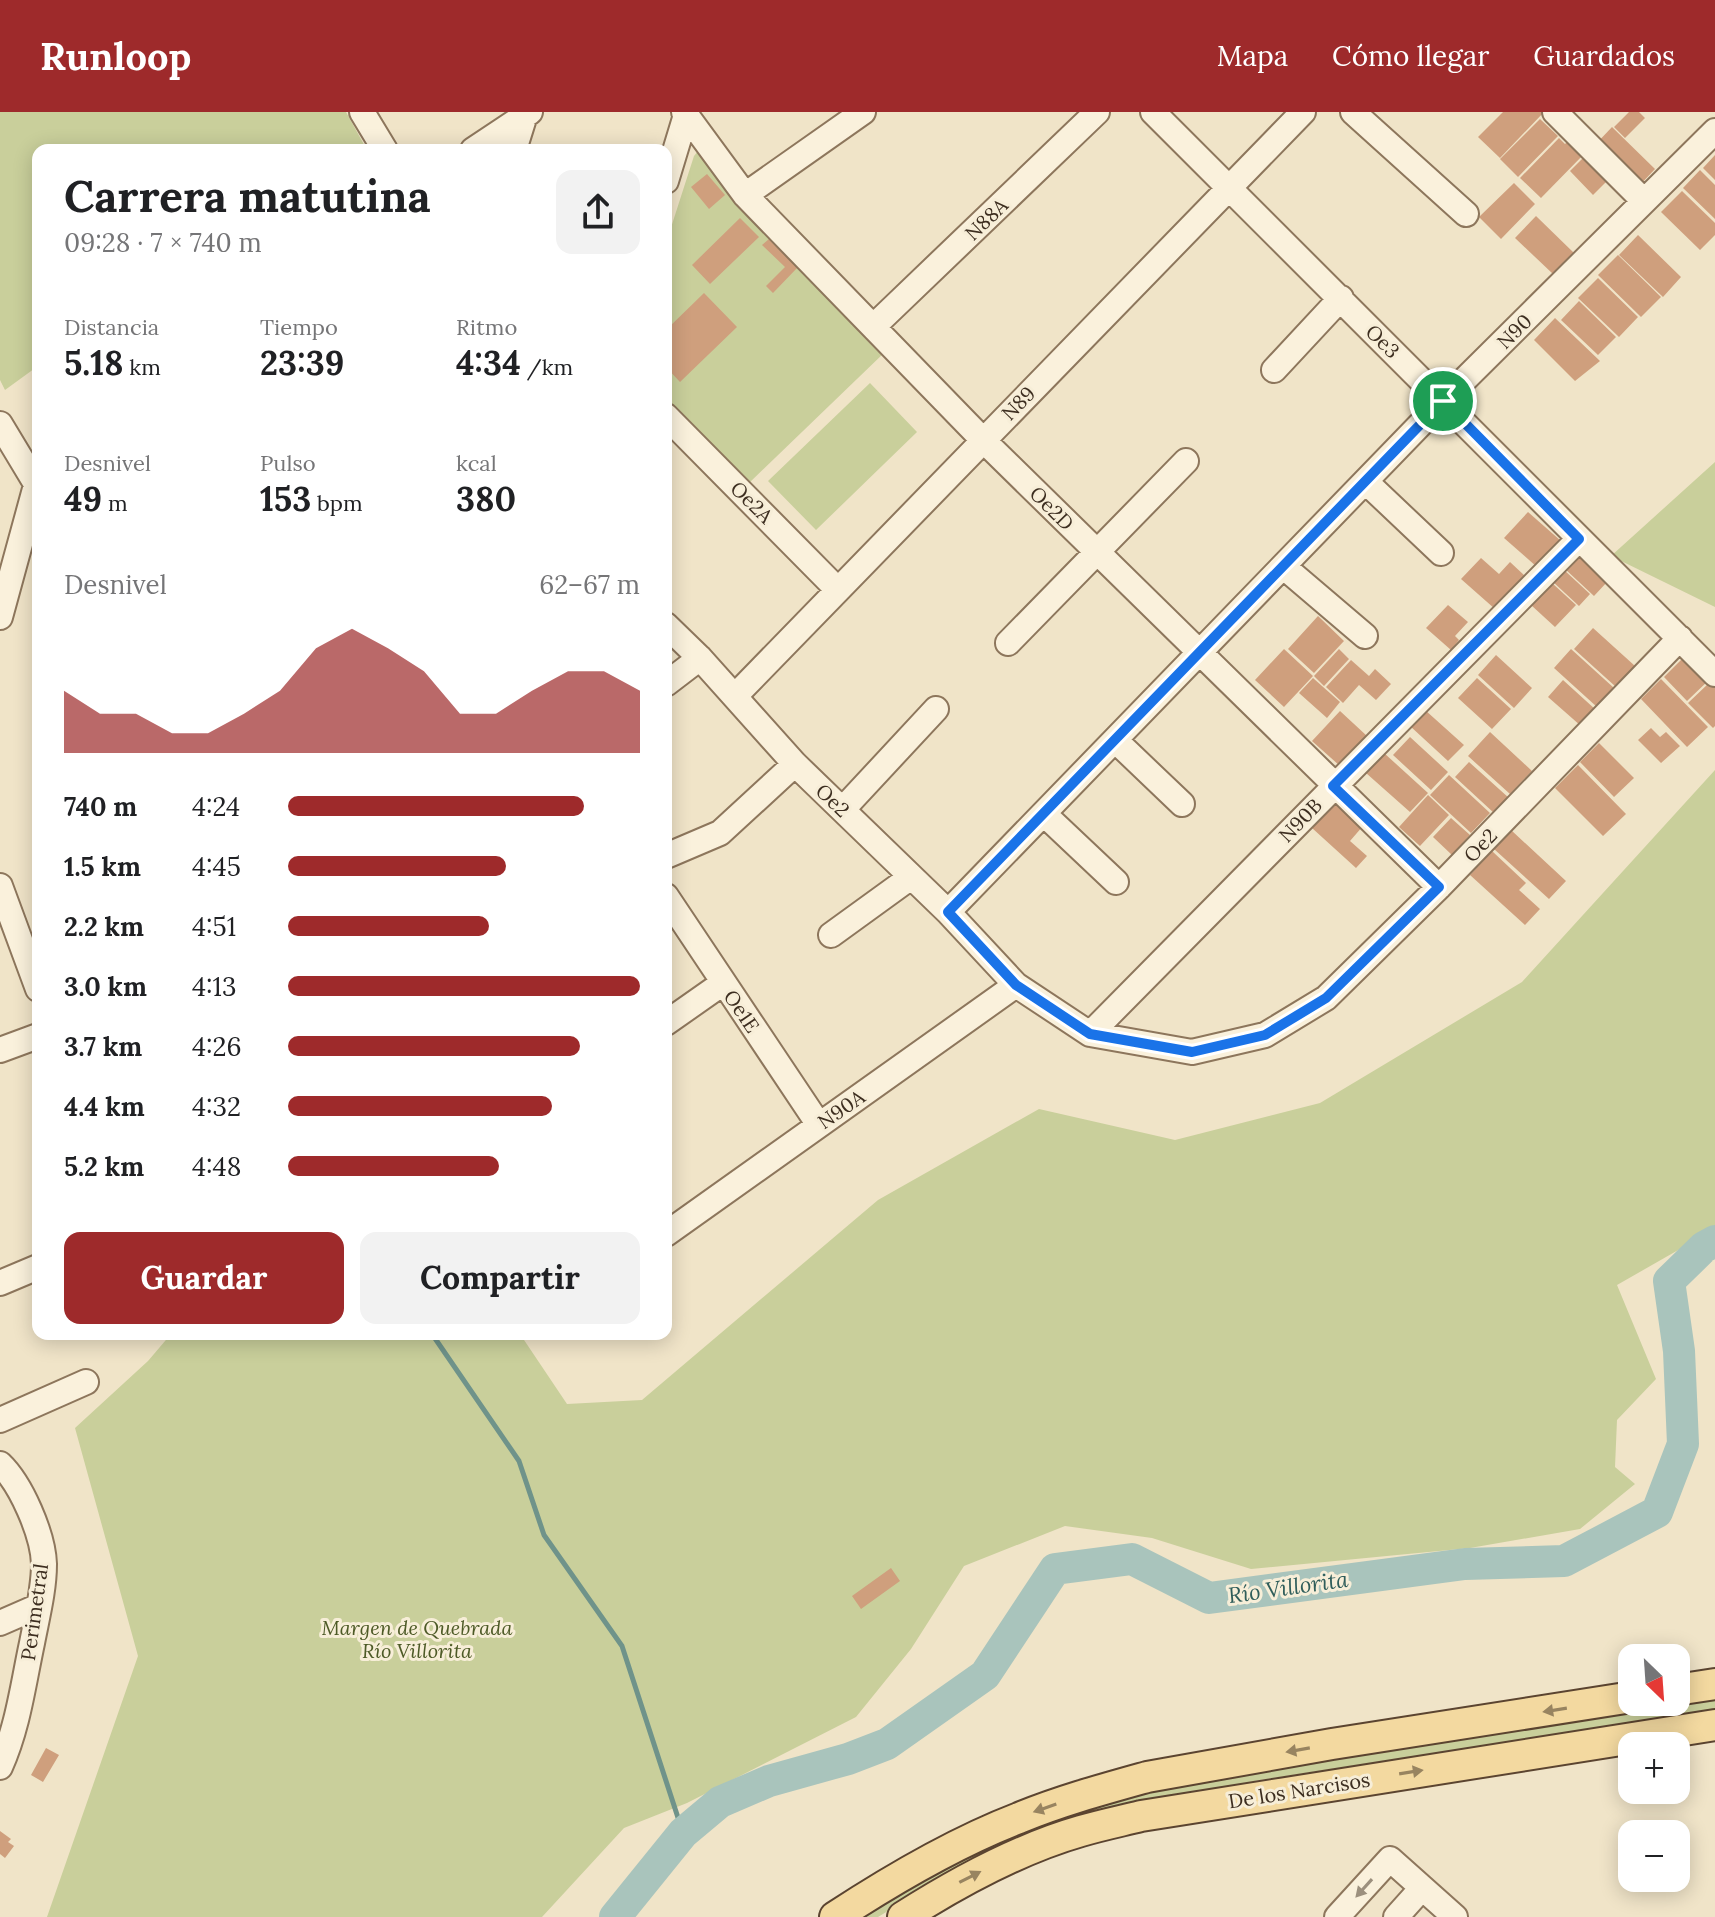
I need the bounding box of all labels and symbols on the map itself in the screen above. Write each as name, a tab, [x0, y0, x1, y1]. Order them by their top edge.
street label: N88A	[959, 192, 1013, 245]
street label: N90	[1491, 308, 1537, 354]
street label: Oe3	[1361, 319, 1405, 363]
pin	[1409, 367, 1477, 435]
street label: N89	[996, 381, 1040, 425]
street label: Oe2A	[726, 476, 779, 529]
street label: Oe2D	[1025, 481, 1079, 535]
street label: Oe2	[811, 778, 855, 822]
street label: N90B	[1273, 793, 1327, 847]
street label: Oe2	[1458, 823, 1502, 867]
street label: Oe1E	[719, 985, 765, 1037]
street label: N90A	[813, 1084, 870, 1134]
street label: Perimetral	[15, 1562, 53, 1662]
water label: Río Villorita	[1226, 1565, 1351, 1609]
park label: Margen de Quebrada Río Villorita	[322, 1615, 512, 1663]
north arrow	[1618, 1644, 1690, 1716]
one-way arrow	[1542, 1704, 1567, 1716]
one-way arrow	[1285, 1745, 1310, 1757]
one-way arrow	[1399, 1765, 1424, 1778]
street label: De los Narcisos	[1226, 1766, 1372, 1814]
one-way arrow	[1033, 1803, 1057, 1815]
one-way arrow	[958, 1870, 981, 1884]
one-way arrow	[1355, 1878, 1373, 1897]

